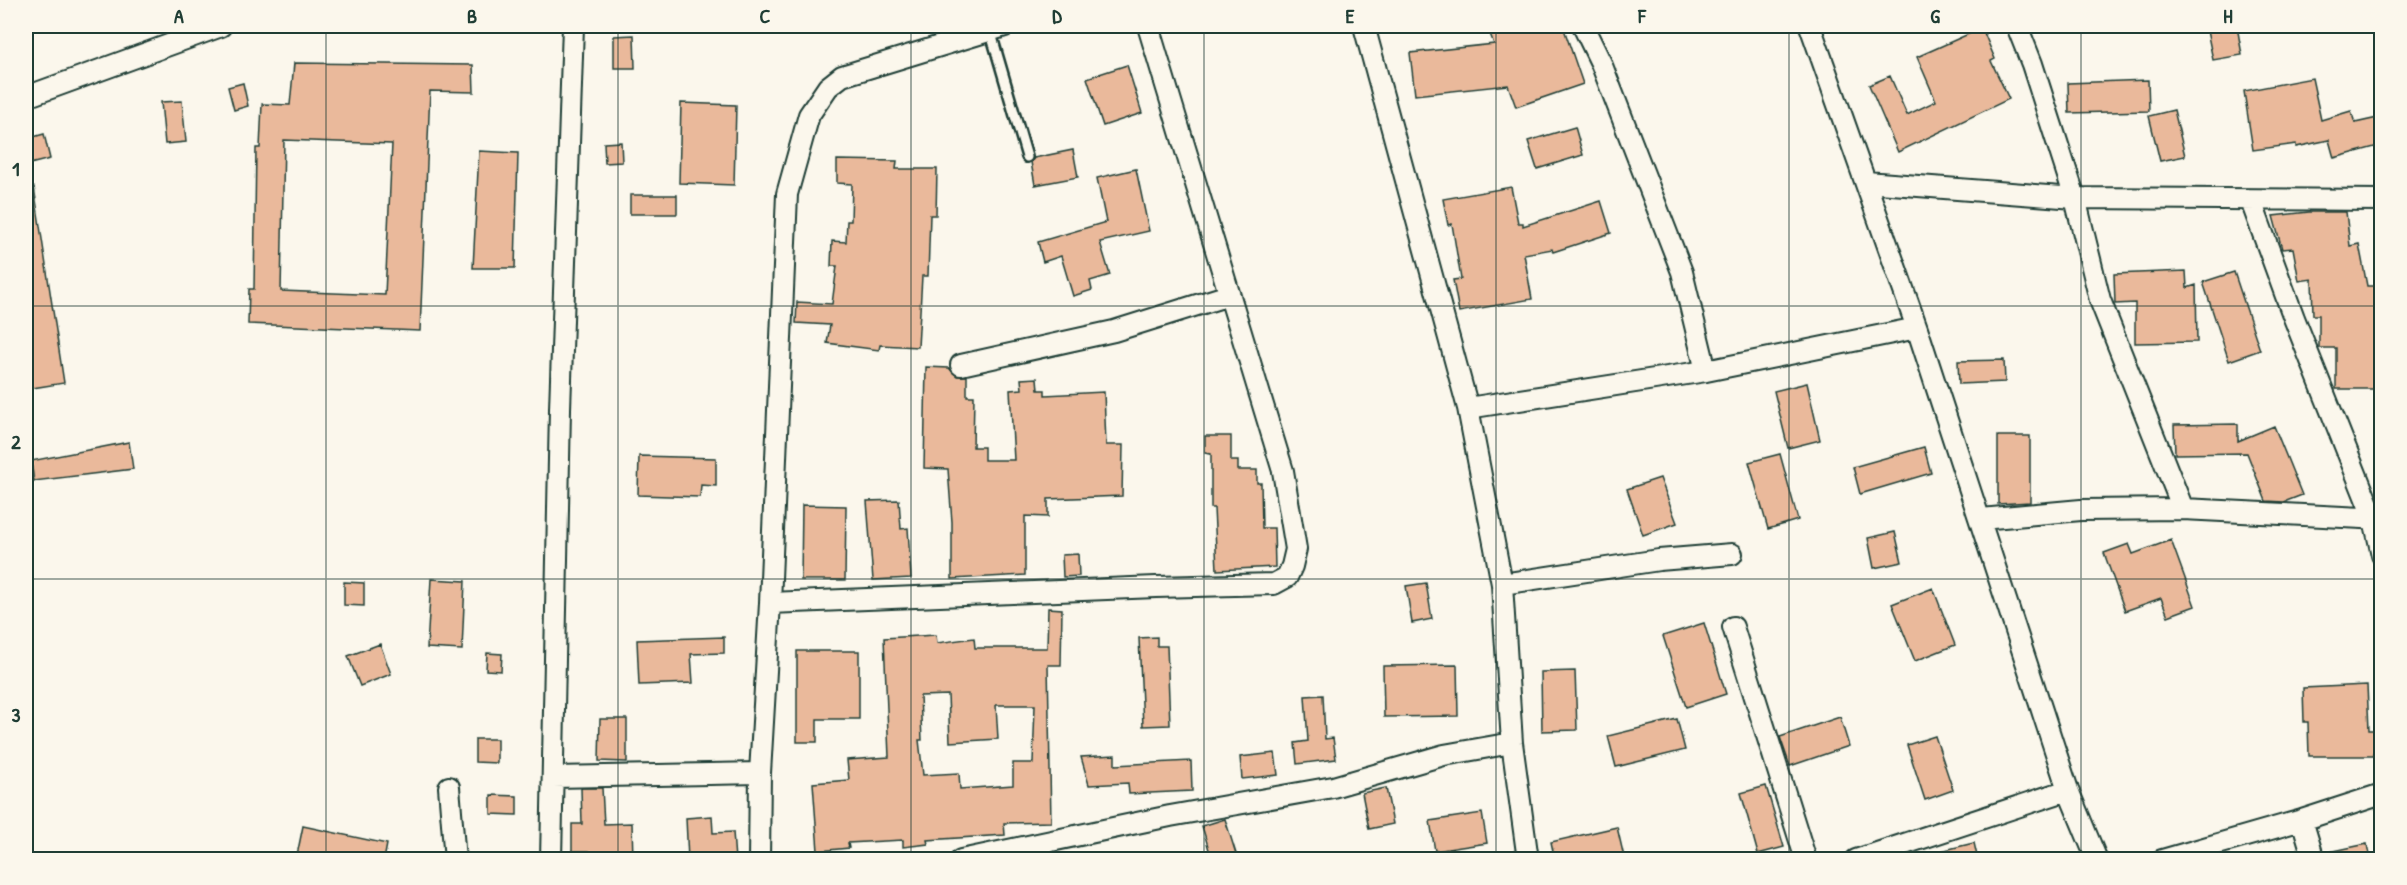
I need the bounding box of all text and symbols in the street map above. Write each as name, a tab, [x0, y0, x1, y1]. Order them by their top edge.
text: A	[174, 2, 184, 29]
text: B	[467, 2, 477, 29]
text: C	[760, 2, 771, 29]
text: D	[1052, 2, 1062, 29]
text: E	[1346, 2, 1355, 29]
text: F	[1637, 2, 1647, 29]
text: G	[1930, 2, 1940, 29]
text: H	[2223, 2, 2233, 29]
text: 1	[12, 155, 20, 182]
text: 2	[11, 428, 21, 455]
text: 3	[12, 701, 21, 728]

